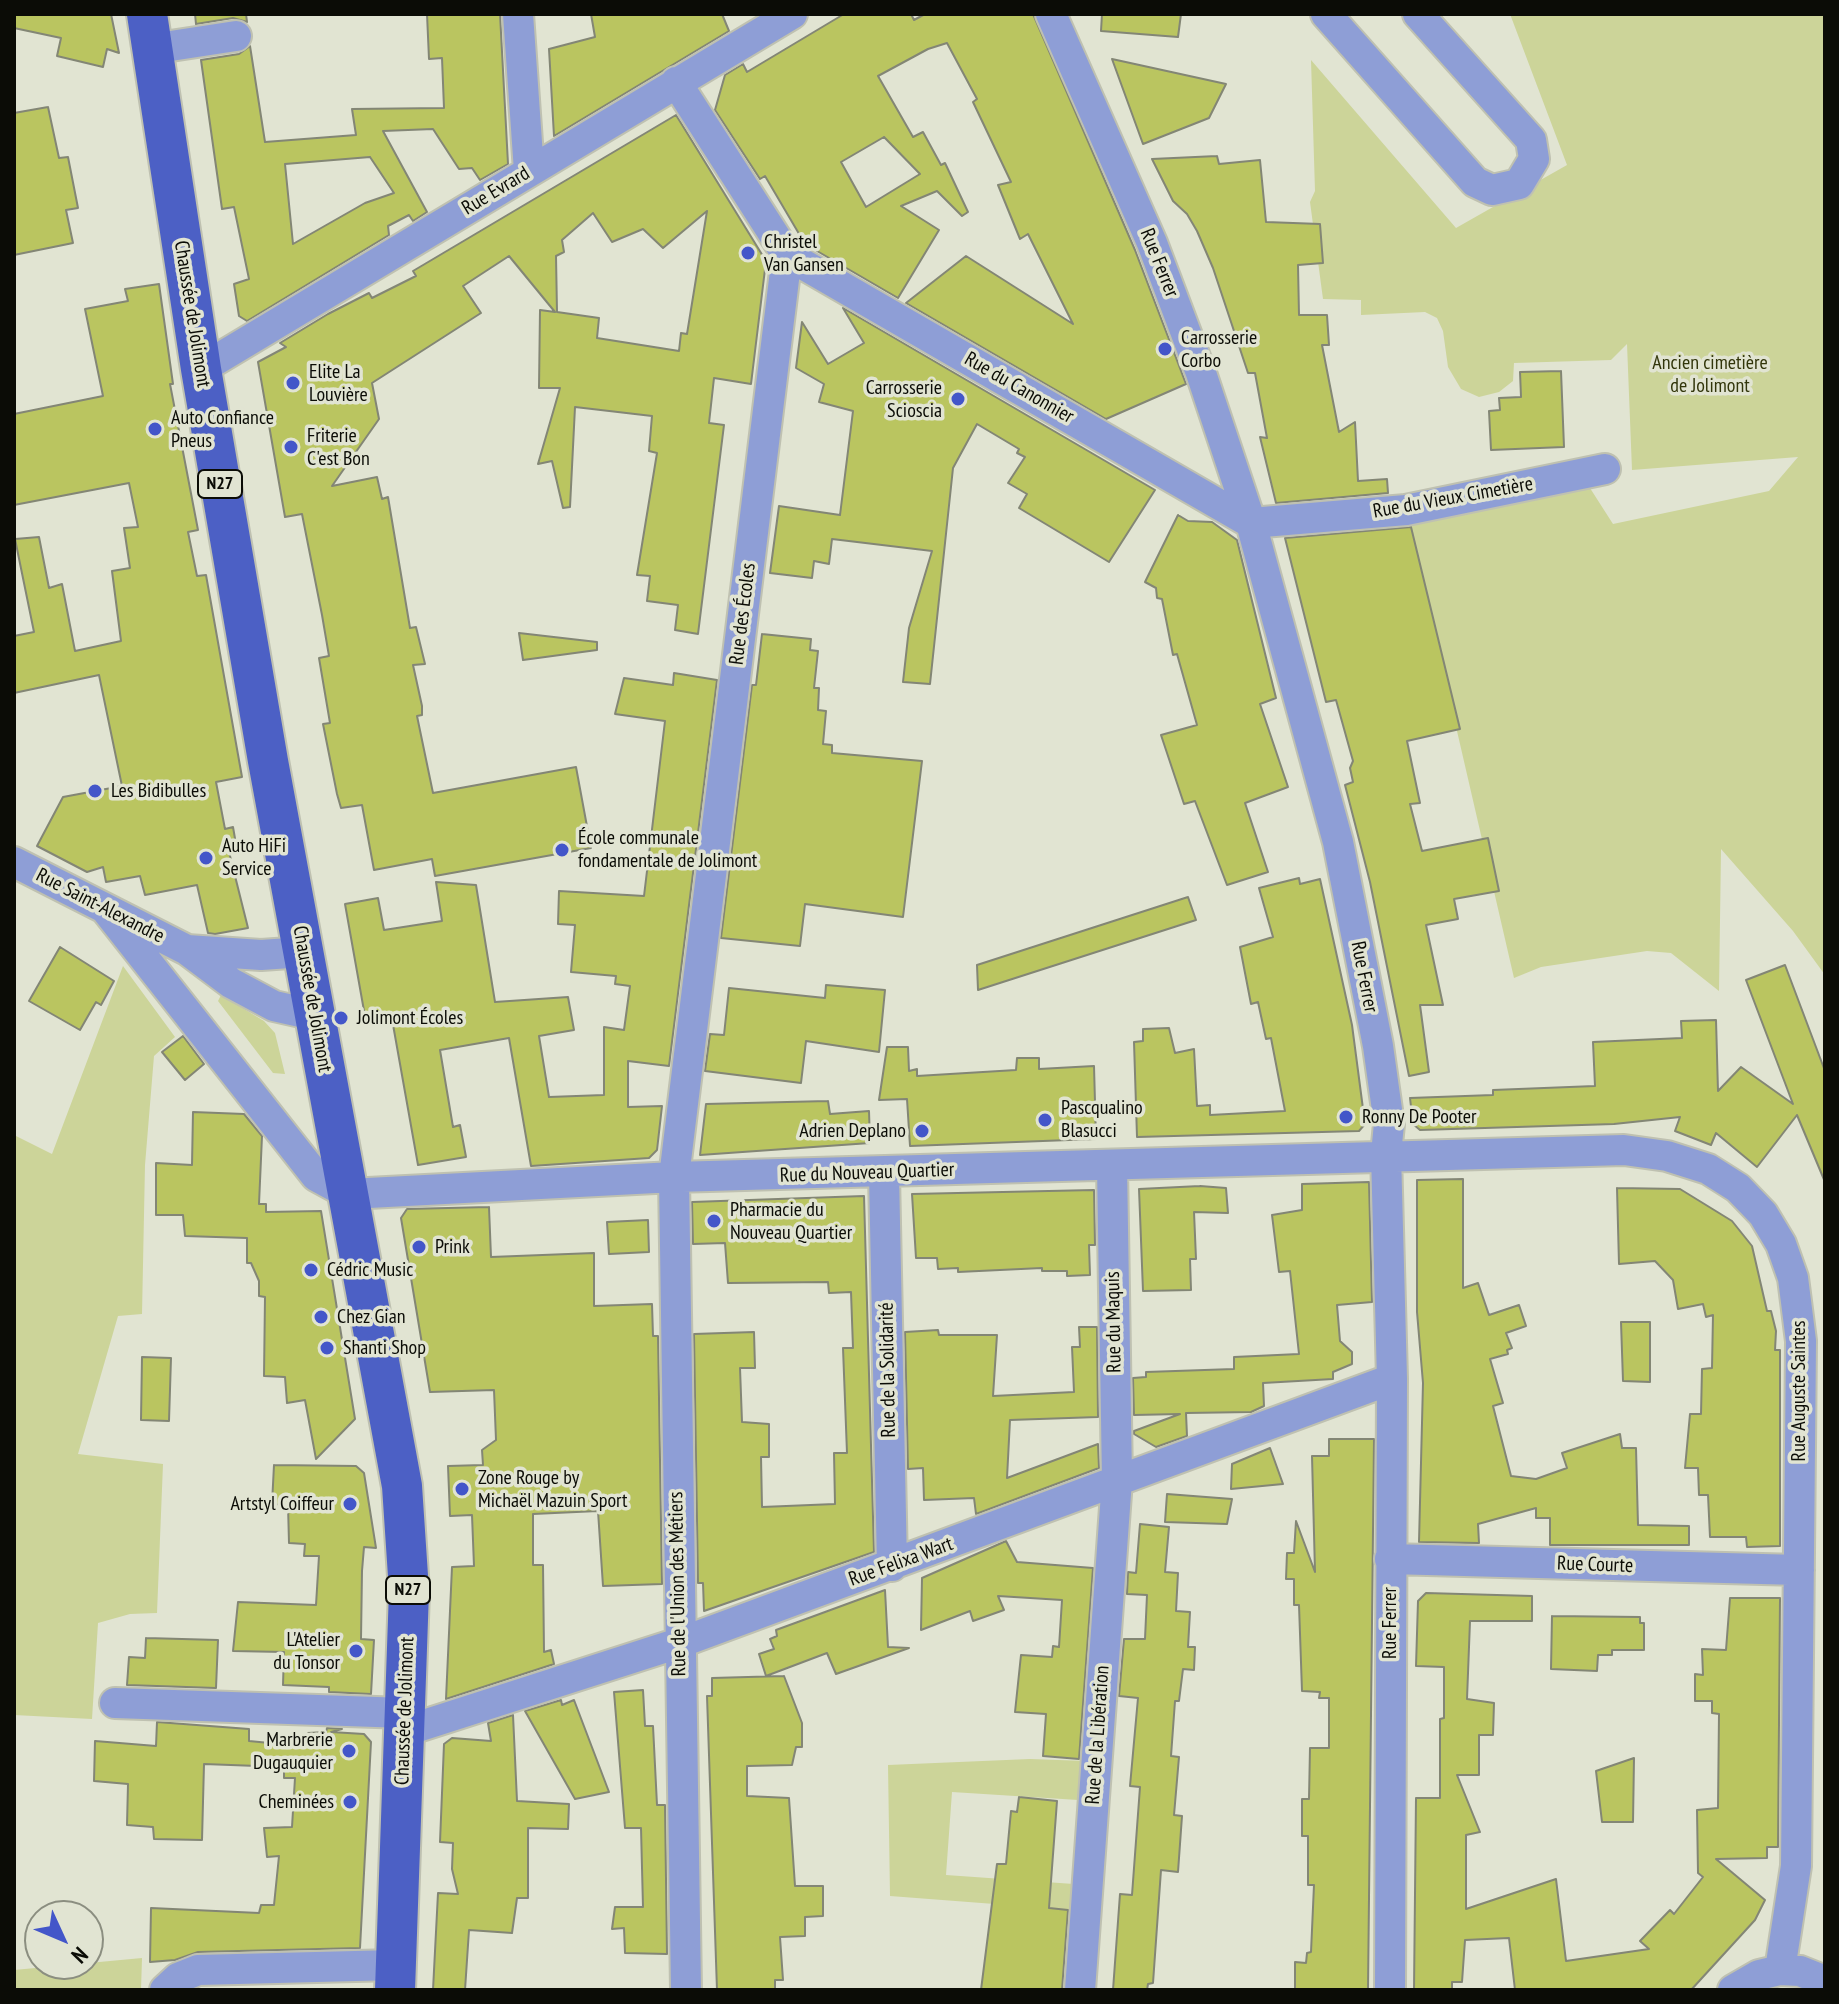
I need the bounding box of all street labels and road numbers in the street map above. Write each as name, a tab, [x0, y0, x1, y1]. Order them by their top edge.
street label: Rue Evrard	[458, 161, 534, 221]
street label: Rue Ferrer	[1134, 225, 1184, 301]
street label: Chaussée de Jolimont	[169, 239, 215, 389]
street label: Rue du Canonnier	[960, 347, 1078, 429]
road number: N27	[198, 470, 242, 498]
street label: Rue du Vieux Cimetière	[1371, 472, 1535, 524]
street label: Rue des Écoles	[725, 562, 761, 666]
street label: Rue Saint-Alexandre	[32, 863, 168, 949]
street label: Chaussée de Jolimont	[287, 924, 337, 1074]
street label: Rue Ferrer	[1345, 939, 1383, 1015]
street label: Rue du Nouveau Quartier	[779, 1158, 955, 1188]
street label: Rue du Maquis	[1101, 1271, 1127, 1373]
street label: Rue de la Solidarité	[875, 1302, 901, 1438]
street label: Rue Auguste Saintes	[1787, 1321, 1811, 1461]
street label: Rue de l'Union des Métiers	[664, 1491, 692, 1677]
street label: Rue Felixa Wart	[846, 1532, 956, 1592]
street label: Rue Courte	[1556, 1552, 1634, 1578]
road number: N27	[386, 1576, 430, 1604]
street label: Rue Ferrer	[1378, 1587, 1402, 1659]
street label: Chaussée de Jolimont	[390, 1636, 420, 1786]
street label: Rue de la Libération	[1081, 1665, 1115, 1805]

